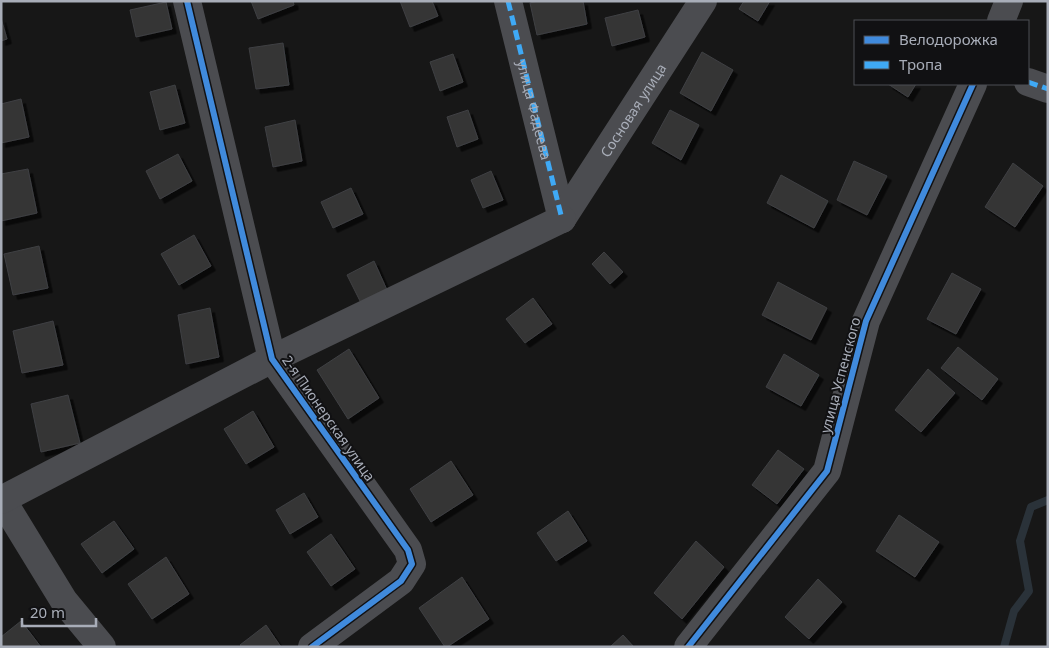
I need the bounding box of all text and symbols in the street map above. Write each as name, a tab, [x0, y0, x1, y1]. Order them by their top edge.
legend	[854, 20, 1029, 85]
text: Велодорожка	[899, 29, 998, 49]
text: Тропа	[899, 54, 942, 74]
street label: улица Фадеева	[513, 58, 556, 162]
street label: Сосновая улица	[595, 59, 670, 160]
street label: улица Успенского	[815, 315, 865, 435]
street label: 2-я Пионерская улица	[278, 351, 380, 485]
scale bar	[22, 596, 96, 628]
text: 20 m	[30, 602, 65, 622]

